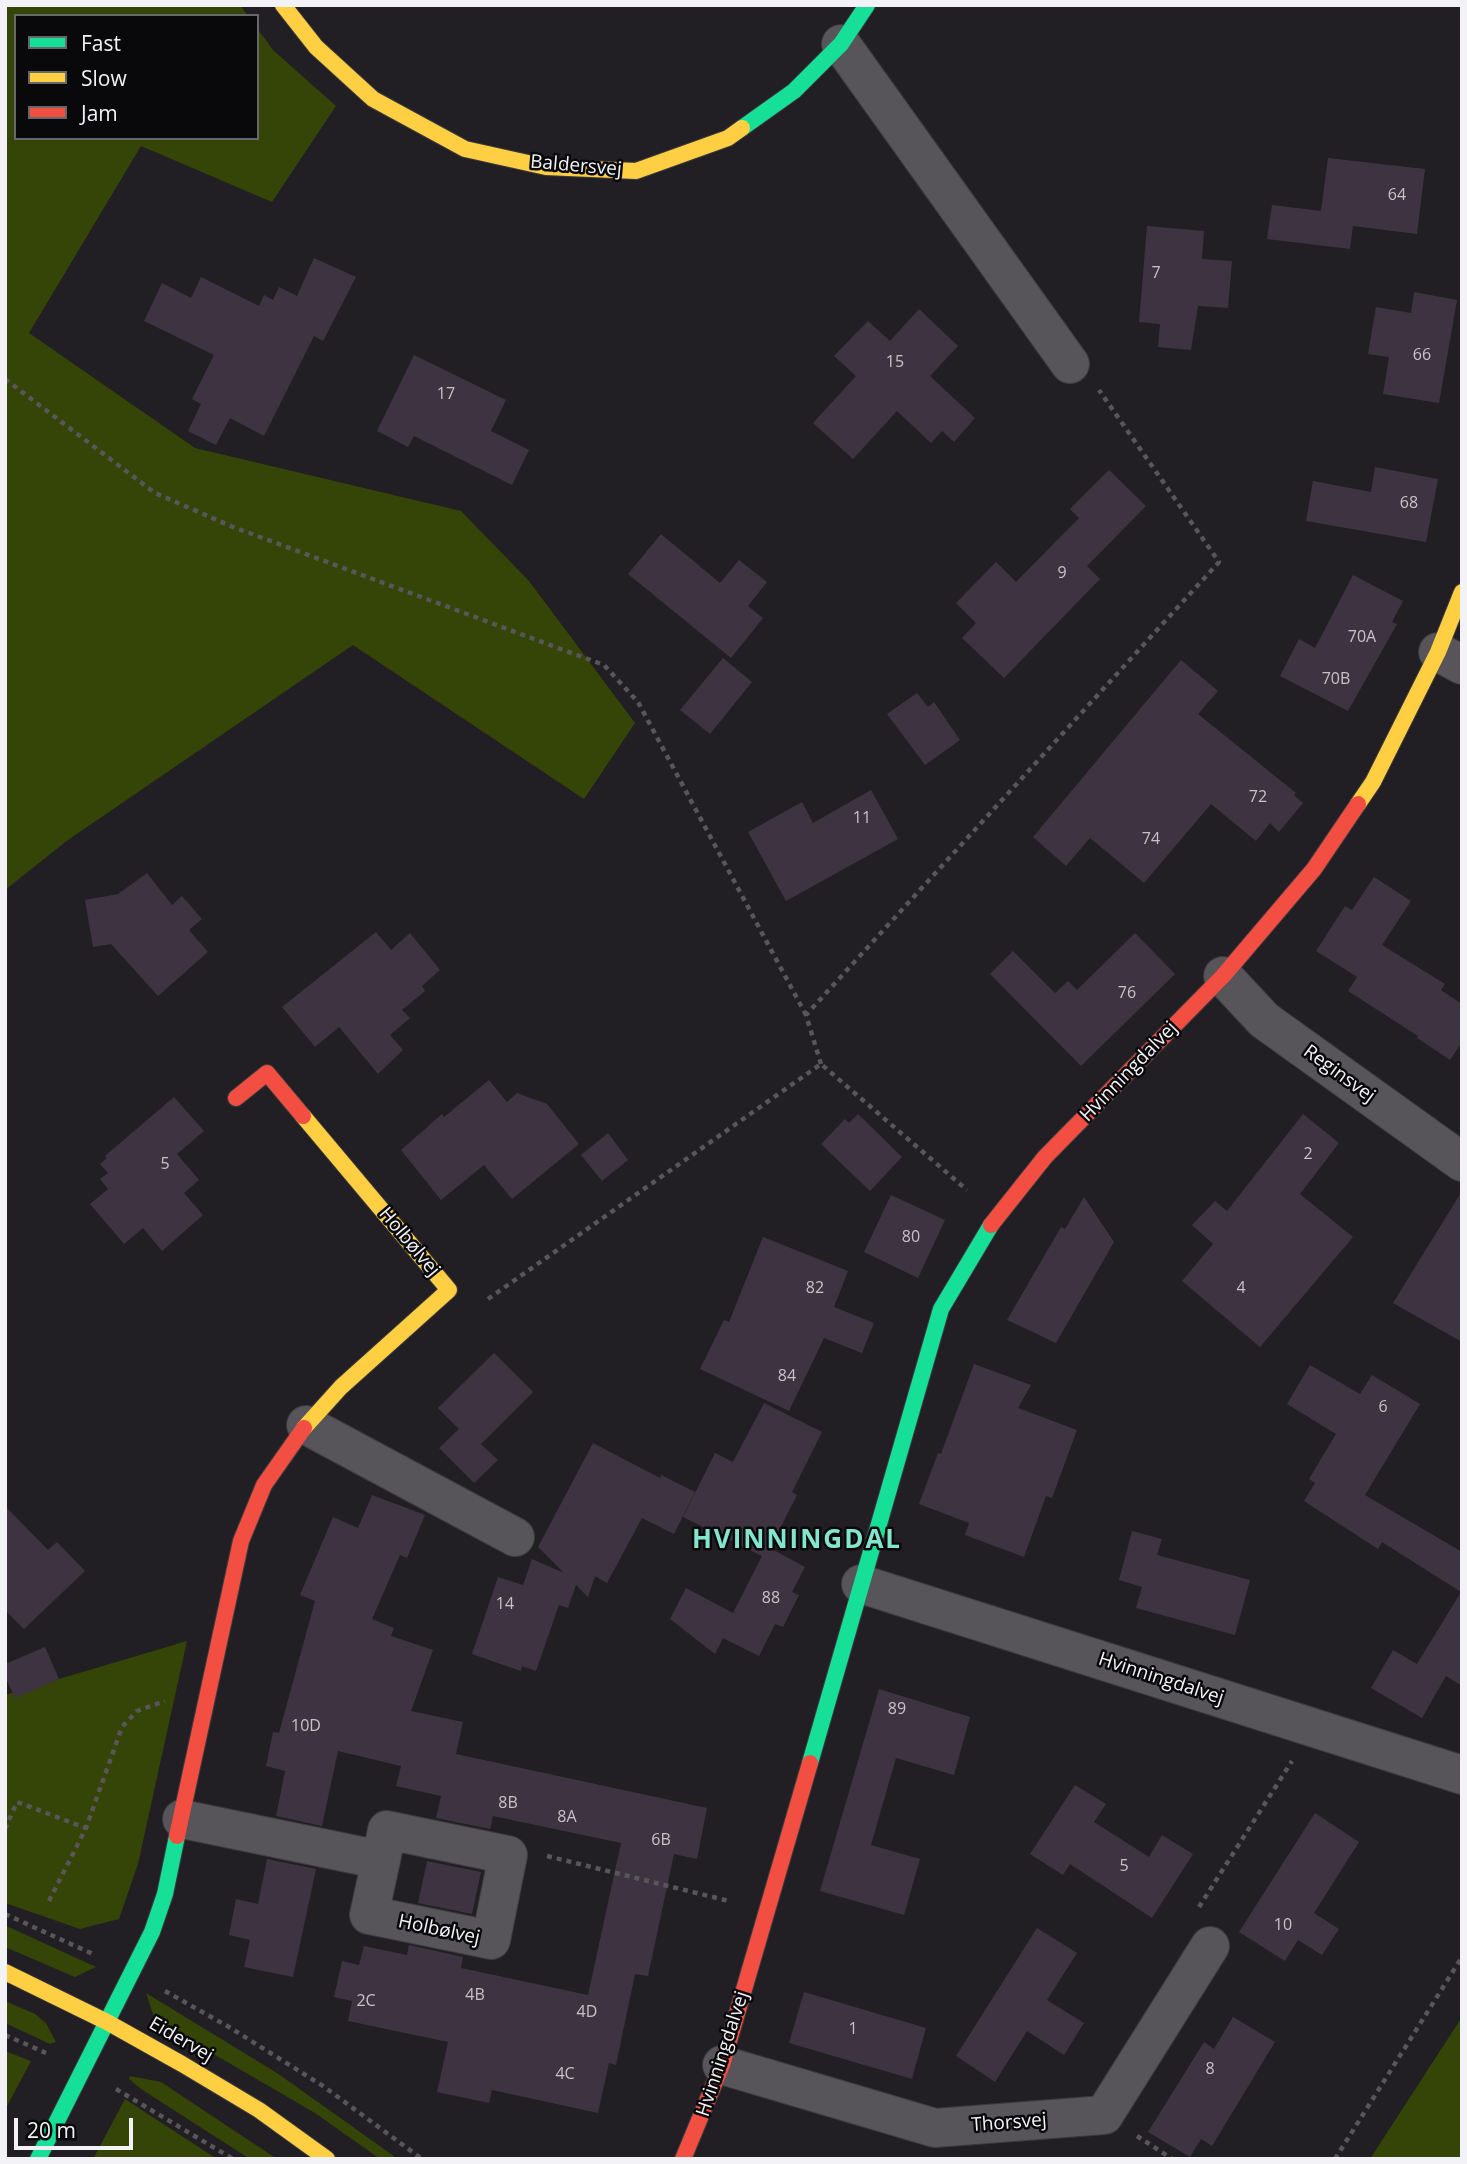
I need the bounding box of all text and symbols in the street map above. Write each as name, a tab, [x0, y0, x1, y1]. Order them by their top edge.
legend	[14, 14, 259, 140]
text: Fast	[81, 29, 121, 57]
text: Slow	[81, 64, 127, 92]
text: Jam	[81, 99, 118, 127]
street label: Baldersvej	[529, 151, 623, 181]
house number: 64	[1388, 185, 1406, 205]
house number: 7	[1151, 263, 1161, 283]
house number: 66	[1413, 345, 1431, 365]
house number: 15	[886, 352, 904, 372]
house number: 17	[437, 384, 455, 404]
house number: 68	[1400, 493, 1418, 513]
house number: 9	[1057, 563, 1067, 583]
house number: 70A	[1348, 627, 1376, 647]
house number: 70B	[1322, 669, 1350, 689]
house number: 72	[1249, 787, 1267, 807]
house number: 11	[853, 808, 871, 828]
house number: 74	[1142, 829, 1160, 849]
house number: 76	[1118, 983, 1136, 1003]
street label: Hvinningdalvej	[1076, 1017, 1182, 1127]
street label: Reginsvej	[1299, 1040, 1379, 1108]
house number: 2	[1303, 1144, 1313, 1164]
house number: 5	[160, 1154, 170, 1174]
street label: Holbølvej	[374, 1203, 444, 1281]
house number: 80	[902, 1227, 920, 1247]
house number: 82	[806, 1278, 824, 1298]
house number: 4	[1236, 1278, 1246, 1298]
house number: 84	[778, 1366, 796, 1386]
house number: 6	[1378, 1397, 1388, 1417]
district label: HVINNINGDAL	[693, 1525, 901, 1557]
house number: 88	[762, 1588, 780, 1608]
house number: 14	[496, 1594, 514, 1614]
street label: Hvinningdalvej	[1096, 1648, 1226, 1710]
house number: 89	[888, 1699, 906, 1719]
house number: 10D	[291, 1716, 321, 1736]
house number: 8B	[498, 1793, 518, 1813]
house number: 8A	[557, 1807, 577, 1827]
house number: 6B	[651, 1830, 671, 1850]
house number: 5	[1119, 1856, 1129, 1876]
street label: Holbølvej	[396, 1910, 482, 1950]
house number: 10	[1274, 1915, 1292, 1935]
house number: 4B	[465, 1985, 485, 2005]
street label: Hvinningdalvej	[692, 1989, 754, 2119]
house number: 2C	[356, 1991, 376, 2011]
house number: 4D	[577, 2002, 597, 2022]
street label: Eidervej	[145, 2013, 217, 2067]
house number: 1	[848, 2019, 858, 2039]
house number: 8	[1205, 2059, 1215, 2079]
house number: 4C	[555, 2064, 575, 2084]
scale bar	[18, 2104, 136, 2148]
street label: Thorsvej	[971, 2109, 1047, 2137]
text: 20 m	[27, 2116, 76, 2144]

